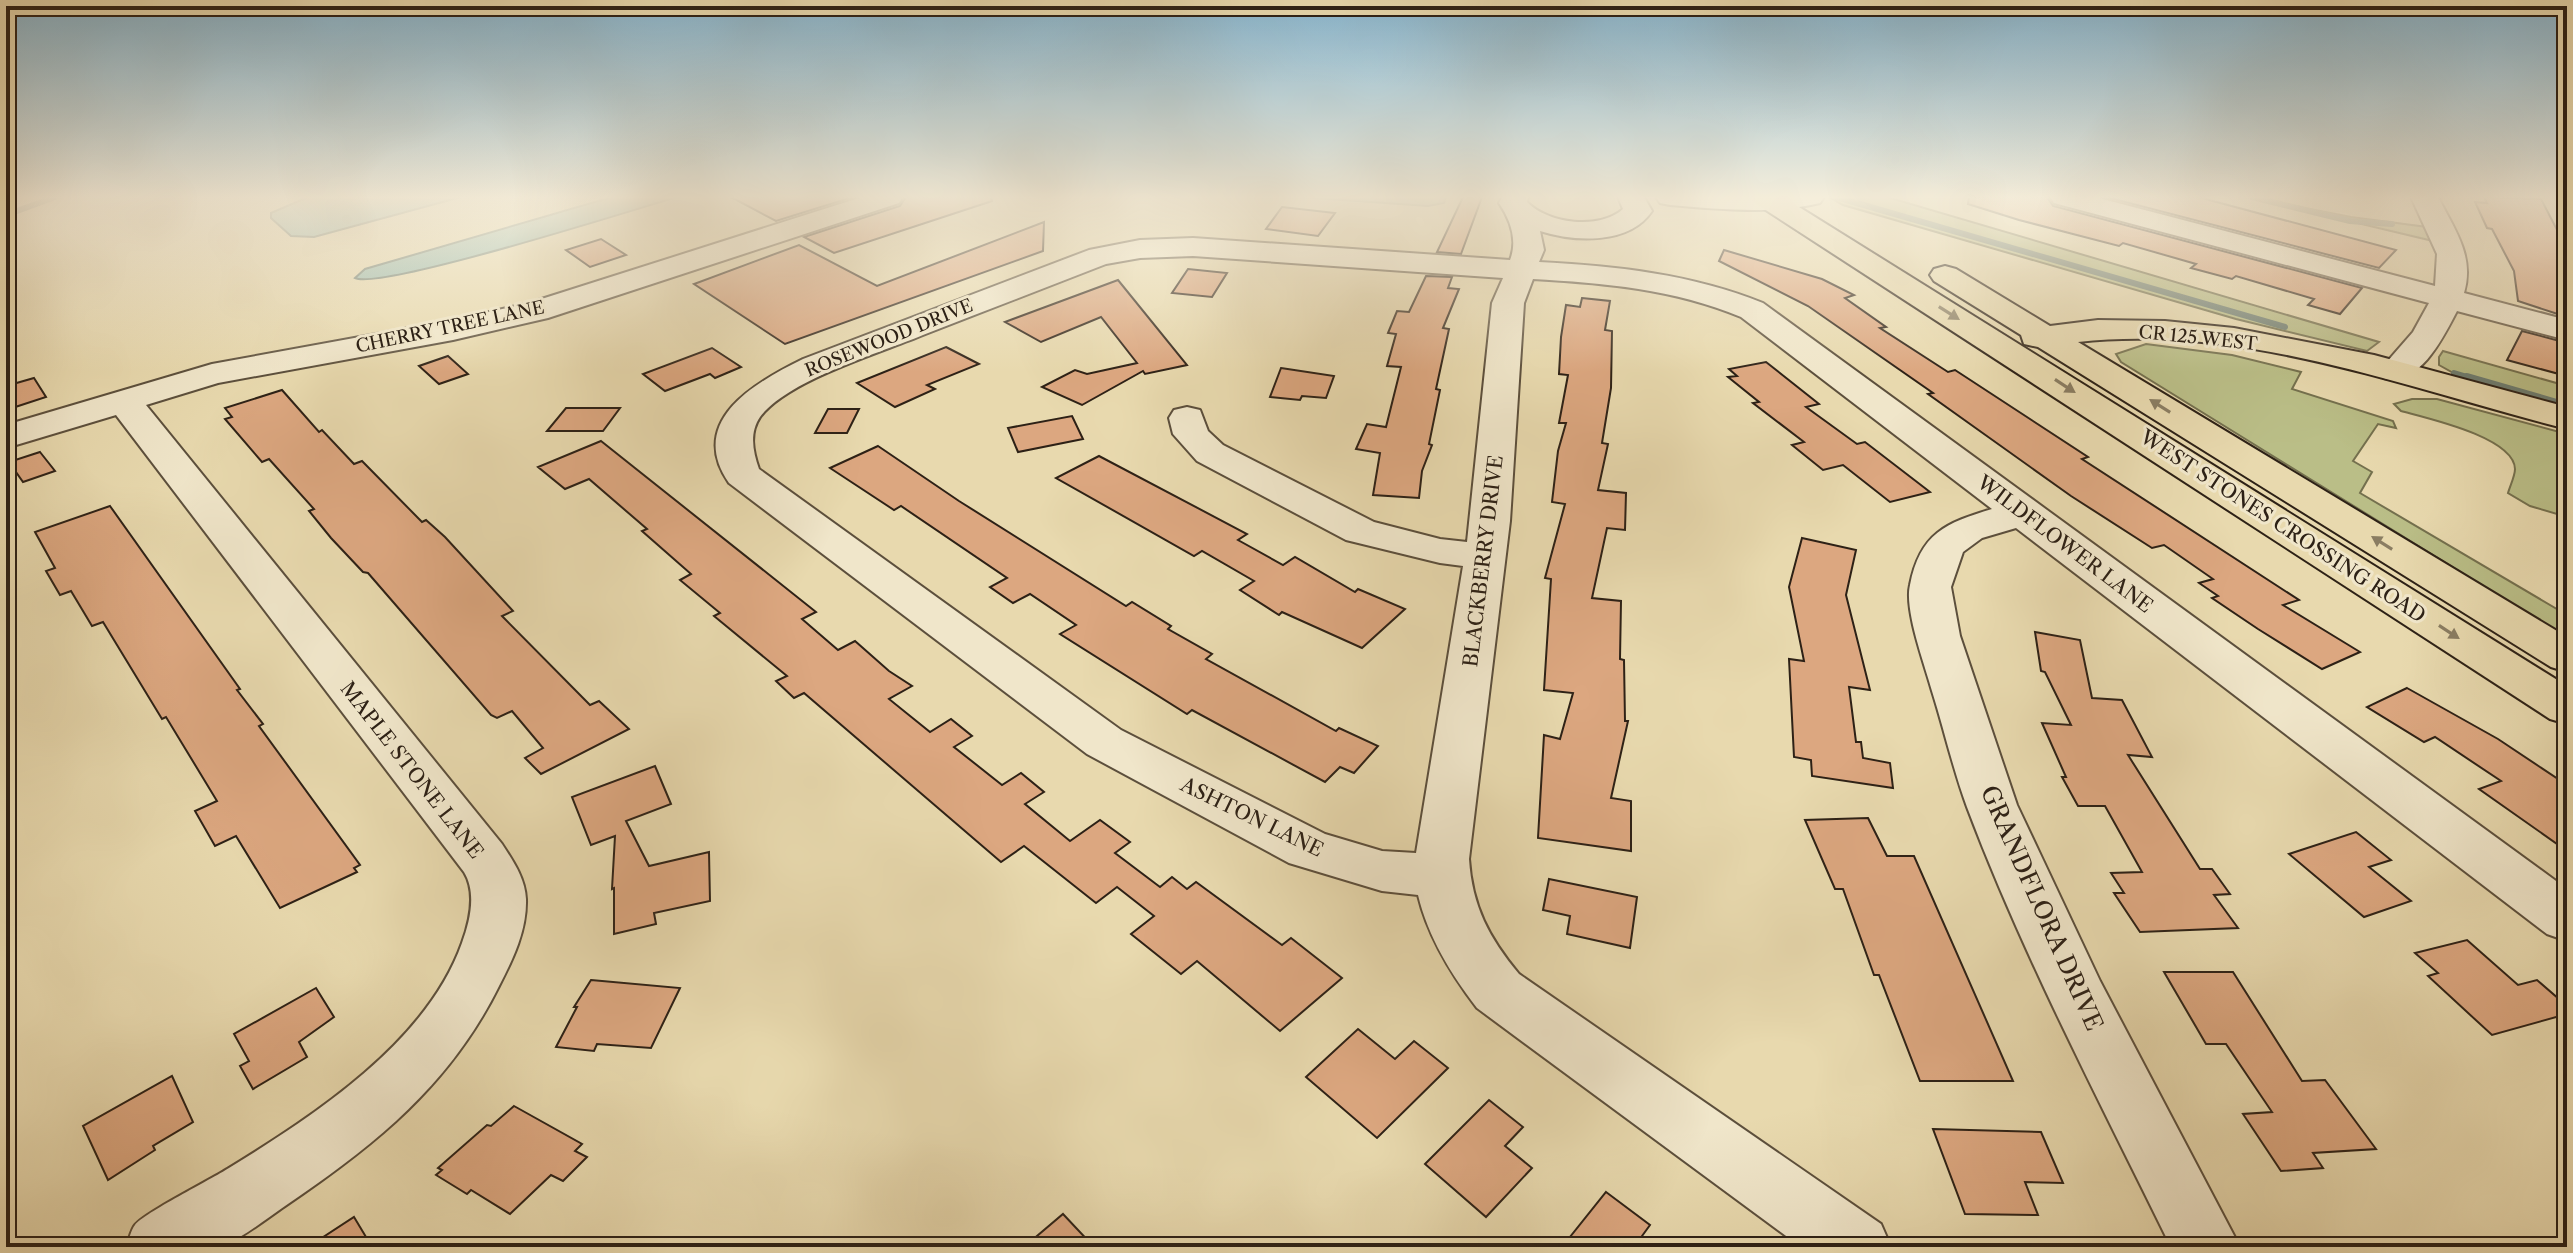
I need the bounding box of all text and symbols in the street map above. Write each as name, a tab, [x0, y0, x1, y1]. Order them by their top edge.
street label: ROSEWOOD DRIVE	[802, 294, 976, 382]
street label: CHERRY TREE LANE	[354, 296, 546, 358]
one-way arrow	[1938, 305, 1960, 319]
street label: CR 125 WEST	[2138, 321, 2259, 355]
one-way arrow	[2054, 378, 2075, 393]
one-way arrow	[2149, 399, 2171, 413]
street label: WEST STONES CROSSING ROAD	[2135, 424, 2430, 627]
street label: BLACKBERRY DRIVE	[1458, 454, 1508, 668]
street label: WILDFLOWER LANE	[1972, 470, 2158, 618]
one-way arrow	[2371, 535, 2392, 550]
one-way arrow	[2438, 624, 2459, 639]
street label: MAPLE STONE LANE	[336, 677, 488, 863]
street label: ASHTON LANE	[1176, 772, 1327, 862]
street label: GRANDFLORA DRIVE	[1975, 781, 2109, 1035]

